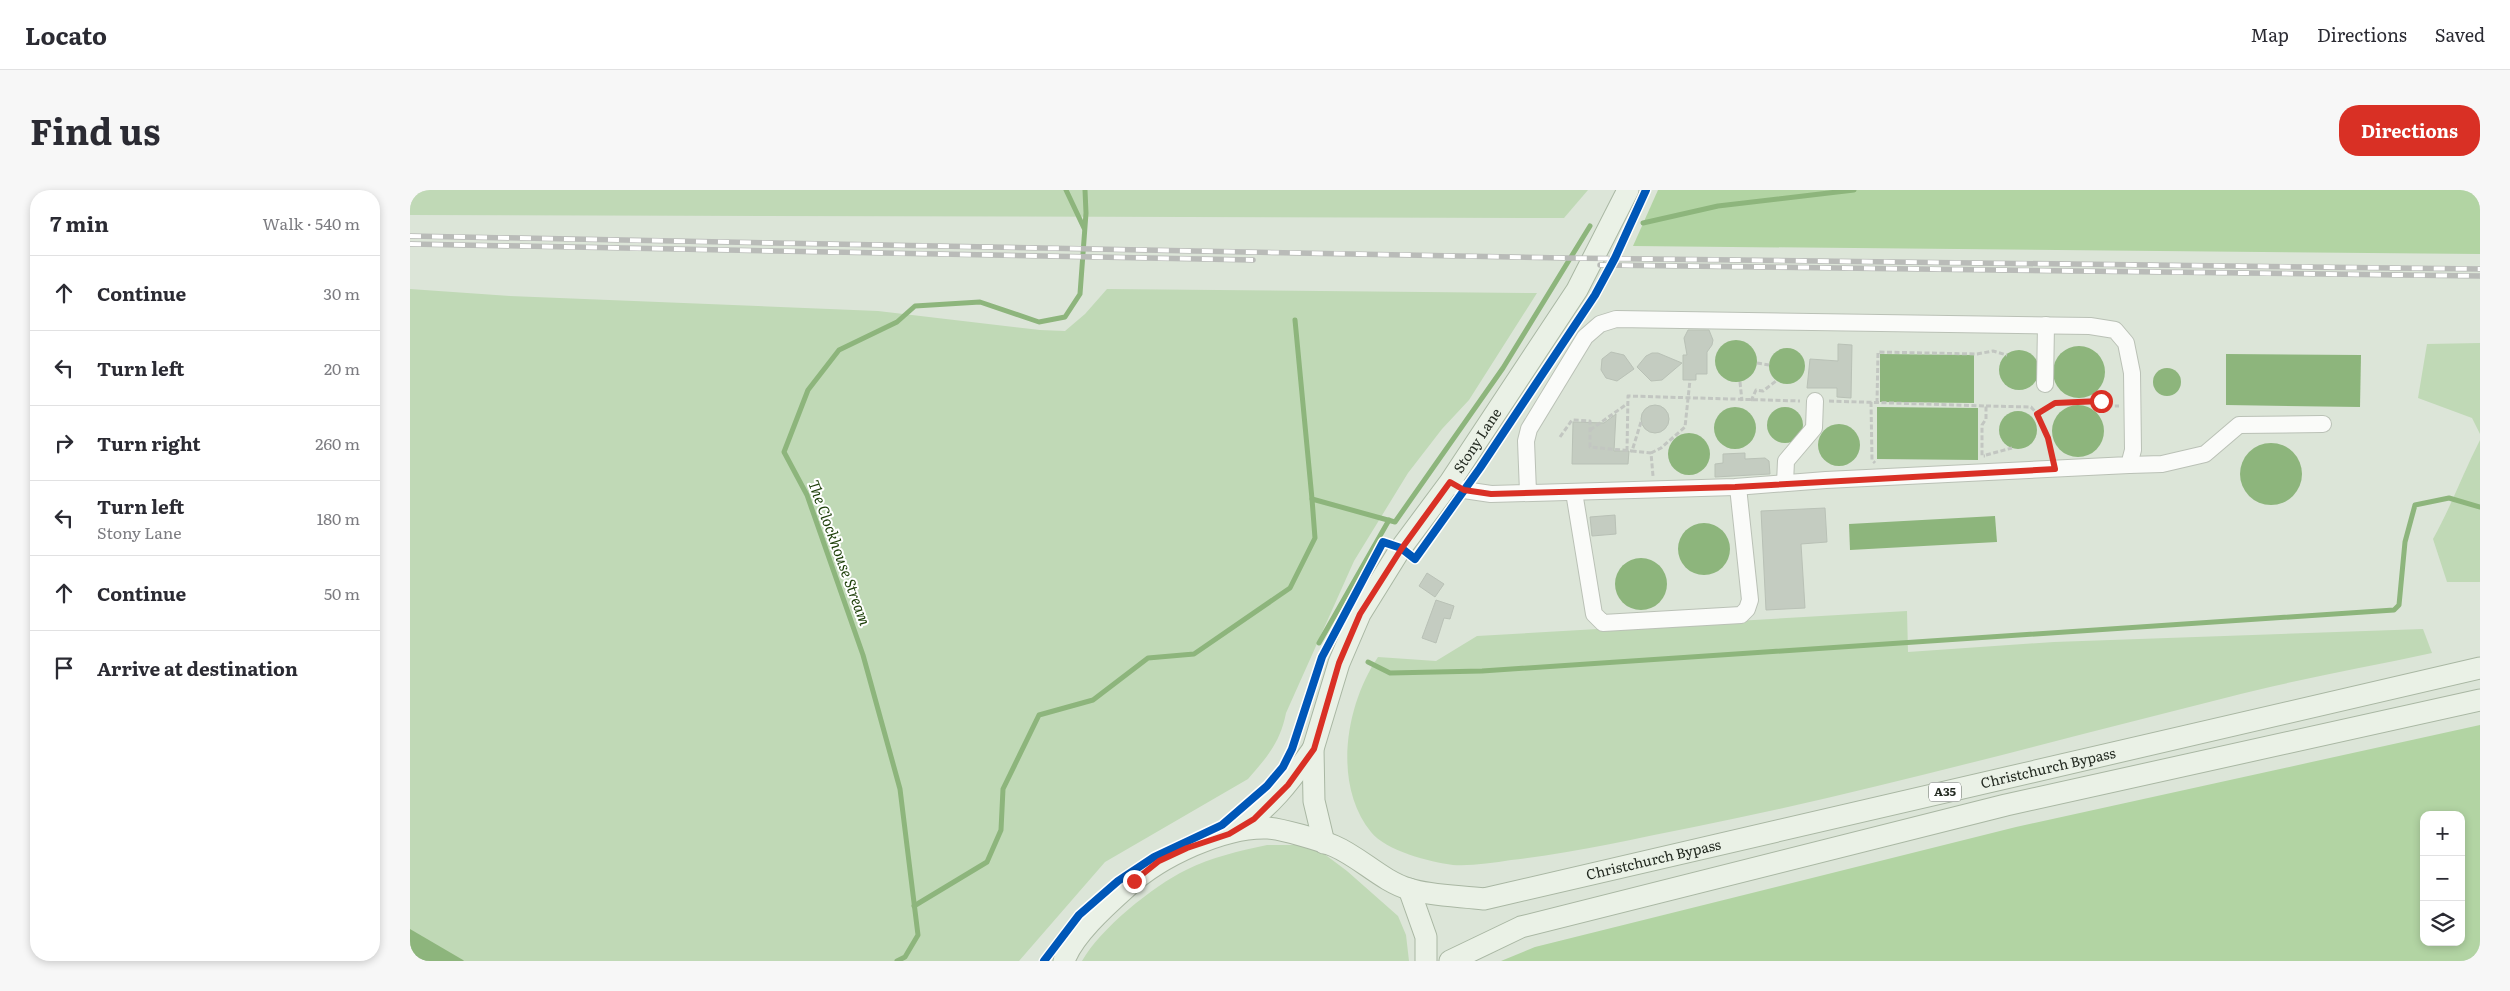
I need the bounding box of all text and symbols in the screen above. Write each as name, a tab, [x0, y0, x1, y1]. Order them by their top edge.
text: Locato	[25, 17, 107, 52]
text: Map	[2251, 21, 2289, 48]
text: Directions	[2317, 21, 2407, 48]
text: Saved	[2435, 21, 2485, 48]
text: Find us	[30, 104, 160, 156]
button: Directions	[2339, 105, 2480, 156]
text: 7 min	[50, 207, 109, 238]
text: Walk · 540 m	[262, 211, 360, 235]
icon: ahead	[50, 279, 78, 307]
text: Continue	[97, 279, 186, 307]
text: 30 m	[323, 281, 360, 305]
icon: left	[50, 354, 78, 382]
text: Turn left	[97, 354, 184, 382]
text: 20 m	[324, 356, 360, 380]
route start	[2090, 390, 2113, 413]
street label: Stony Lane	[1448, 404, 1505, 476]
icon: right	[50, 429, 78, 457]
text: Turn right	[97, 429, 201, 457]
text: 260 m	[315, 431, 360, 455]
water label: The Clockhouse Stream	[803, 477, 877, 628]
text: Turn left	[97, 492, 184, 520]
icon: left	[50, 504, 78, 532]
text: 180 m	[317, 506, 360, 530]
text: Stony Lane	[97, 520, 182, 544]
icon: ahead	[50, 579, 78, 607]
text: Continue	[97, 579, 186, 607]
text: 50 m	[324, 581, 360, 605]
icon: arrive	[50, 654, 78, 682]
text: Arrive at destination	[97, 654, 298, 682]
street label: Christchurch Bypass	[1978, 742, 2117, 793]
road number: A35	[1929, 782, 1961, 802]
map controls	[2420, 811, 2465, 946]
button: +	[2420, 811, 2465, 856]
street label: Christchurch Bypass	[1584, 833, 1723, 884]
button: −	[2420, 856, 2465, 901]
route end	[1123, 870, 1146, 893]
button: layers	[2420, 901, 2465, 946]

